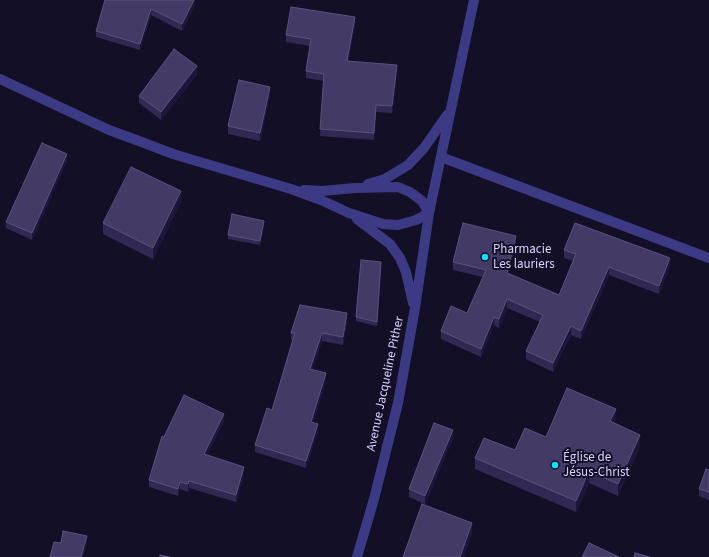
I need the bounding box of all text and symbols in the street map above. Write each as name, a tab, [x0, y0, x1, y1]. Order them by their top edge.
place label: Pharmacie Les lauriers	[493, 242, 555, 273]
marker: Pharmacie Les lauriers	[480, 252, 490, 262]
street label: Avenue Jacqueline Pither	[364, 315, 408, 453]
place label: Église de Jésus-Christ	[563, 450, 630, 481]
marker: Église de Jésus-Christ	[550, 460, 560, 470]

